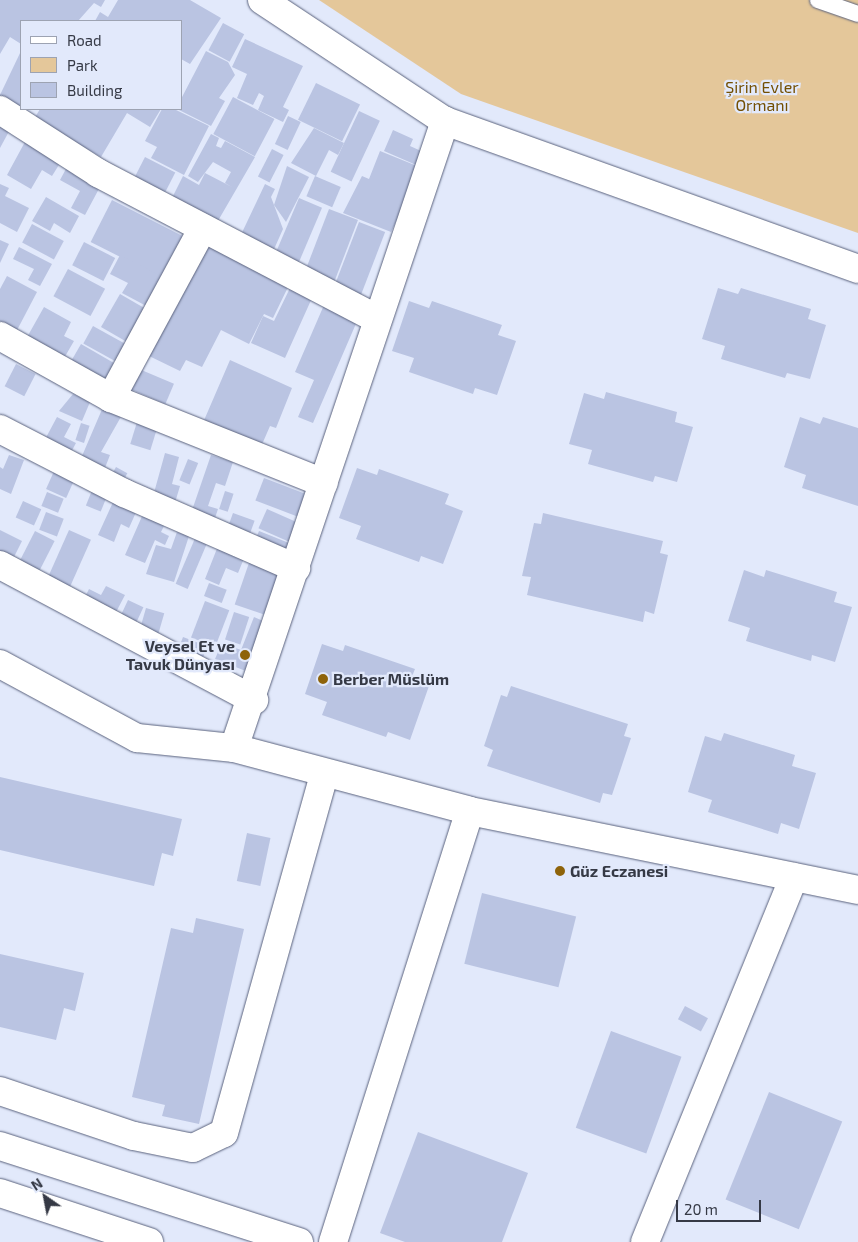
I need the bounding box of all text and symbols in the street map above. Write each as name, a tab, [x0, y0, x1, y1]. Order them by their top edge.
legend	[20, 20, 182, 110]
text: Road	[67, 31, 102, 49]
text: Park	[67, 56, 98, 74]
park label: Şirin Evler Ormanı	[725, 77, 799, 115]
text: Building	[67, 81, 122, 99]
place label: Veysel Et ve Tavuk Dünyası	[126, 636, 235, 674]
marker: Veysel Et ve Tavuk Dünyası	[239, 649, 251, 661]
place label: Berber Müslüm	[333, 669, 449, 689]
marker: Berber Müslüm	[317, 673, 329, 685]
place label: Güz Eczanesi	[570, 861, 668, 881]
marker: Güz Eczanesi	[554, 865, 566, 877]
north arrow	[20, 1172, 70, 1222]
text: N	[28, 1174, 45, 1194]
scale bar	[678, 1190, 763, 1222]
text: 20 m	[684, 1200, 718, 1218]

